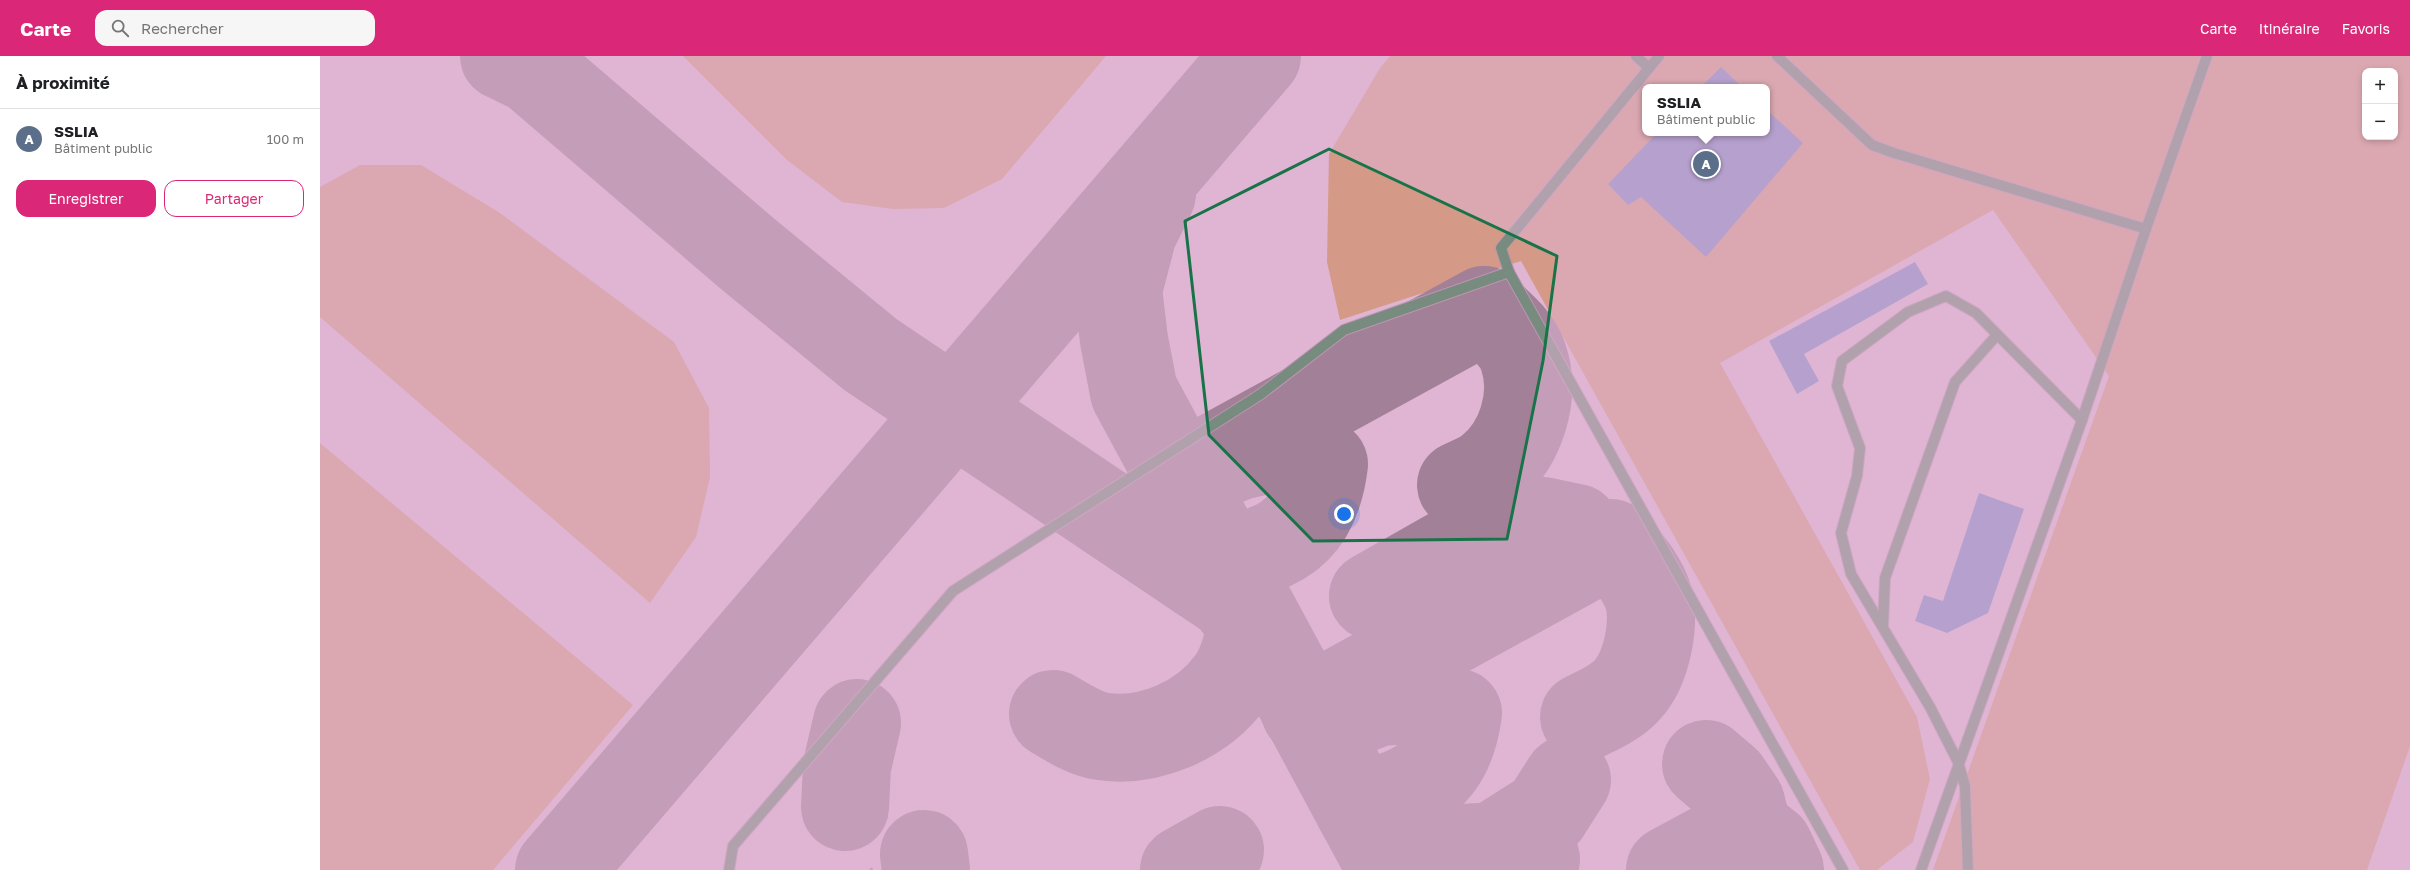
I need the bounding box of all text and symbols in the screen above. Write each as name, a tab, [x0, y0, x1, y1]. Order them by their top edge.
search box	[95, 10, 375, 46]
text: Carte	[20, 17, 71, 40]
icon: search	[109, 17, 131, 39]
text: Rechercher	[141, 19, 224, 37]
text: Carte	[2200, 20, 2237, 37]
text: Itinéraire	[2259, 20, 2320, 37]
text: Favoris	[2342, 20, 2390, 37]
map controls	[2362, 68, 2398, 140]
button: +	[2362, 68, 2398, 104]
text: À proximité	[16, 72, 110, 93]
popup	[1642, 84, 1770, 136]
text: SSLIA	[1657, 93, 1701, 111]
button: −	[2362, 104, 2398, 140]
text: Bâtiment public	[1657, 111, 1755, 127]
text: SSLIA	[54, 122, 98, 140]
text: A	[24, 131, 34, 147]
text: 100 m	[267, 131, 304, 147]
text: Bâtiment public	[54, 140, 153, 156]
pin: A	[1693, 149, 1719, 179]
button: Enregistrer	[16, 180, 156, 217]
button: Partager	[164, 180, 304, 217]
your location	[1334, 504, 1354, 524]

